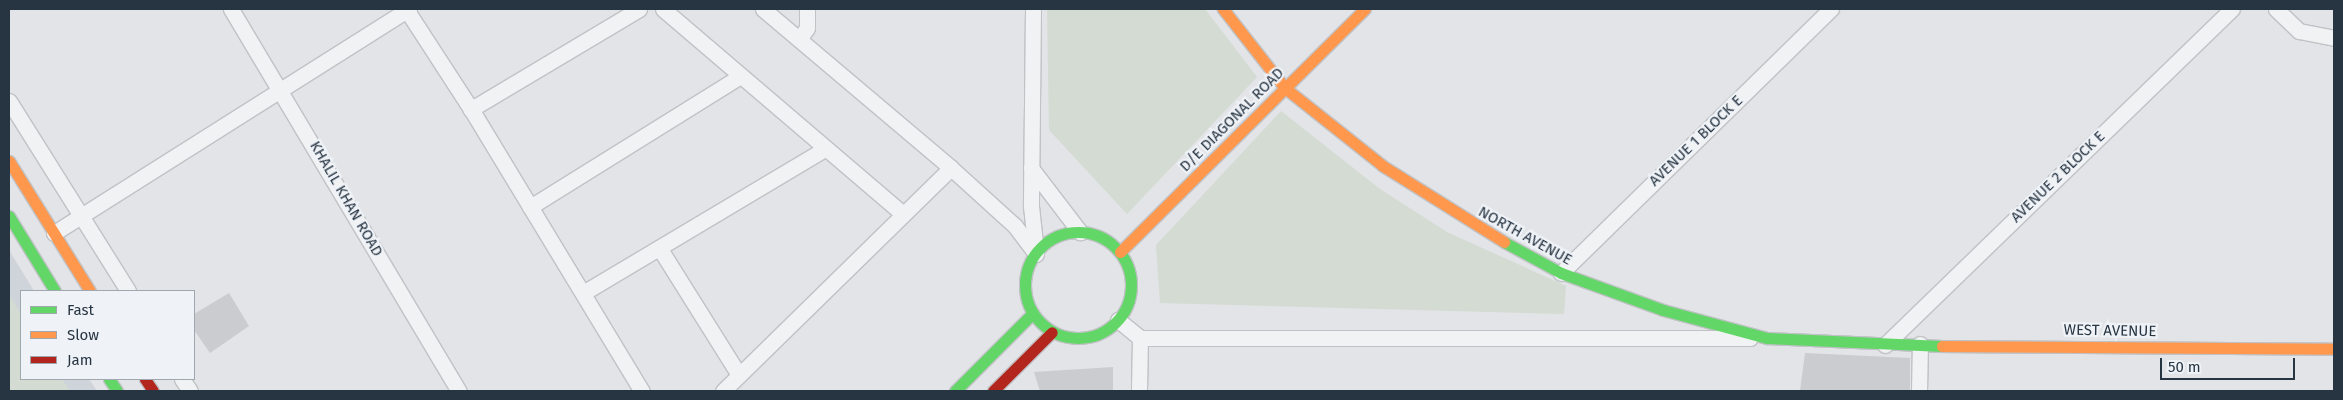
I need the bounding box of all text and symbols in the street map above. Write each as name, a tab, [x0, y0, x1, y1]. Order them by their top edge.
street label: D/E DIAGONAL ROAD	[1176, 64, 1288, 176]
street label: AVENUE 1 BLOCK E	[1646, 92, 1746, 190]
street label: AVENUE 2 BLOCK E	[2007, 128, 2109, 226]
street label: KHALIL KHAN ROAD	[306, 138, 386, 260]
street label: NORTH AVENUE	[1475, 203, 1575, 269]
legend	[20, 290, 195, 380]
text: Fast	[67, 301, 94, 319]
street label: WEST AVENUE	[2063, 321, 2157, 341]
text: Slow	[67, 326, 99, 344]
scale bar	[2163, 348, 2298, 380]
text: Jam	[67, 351, 93, 369]
text: 50 m	[2168, 358, 2201, 376]

